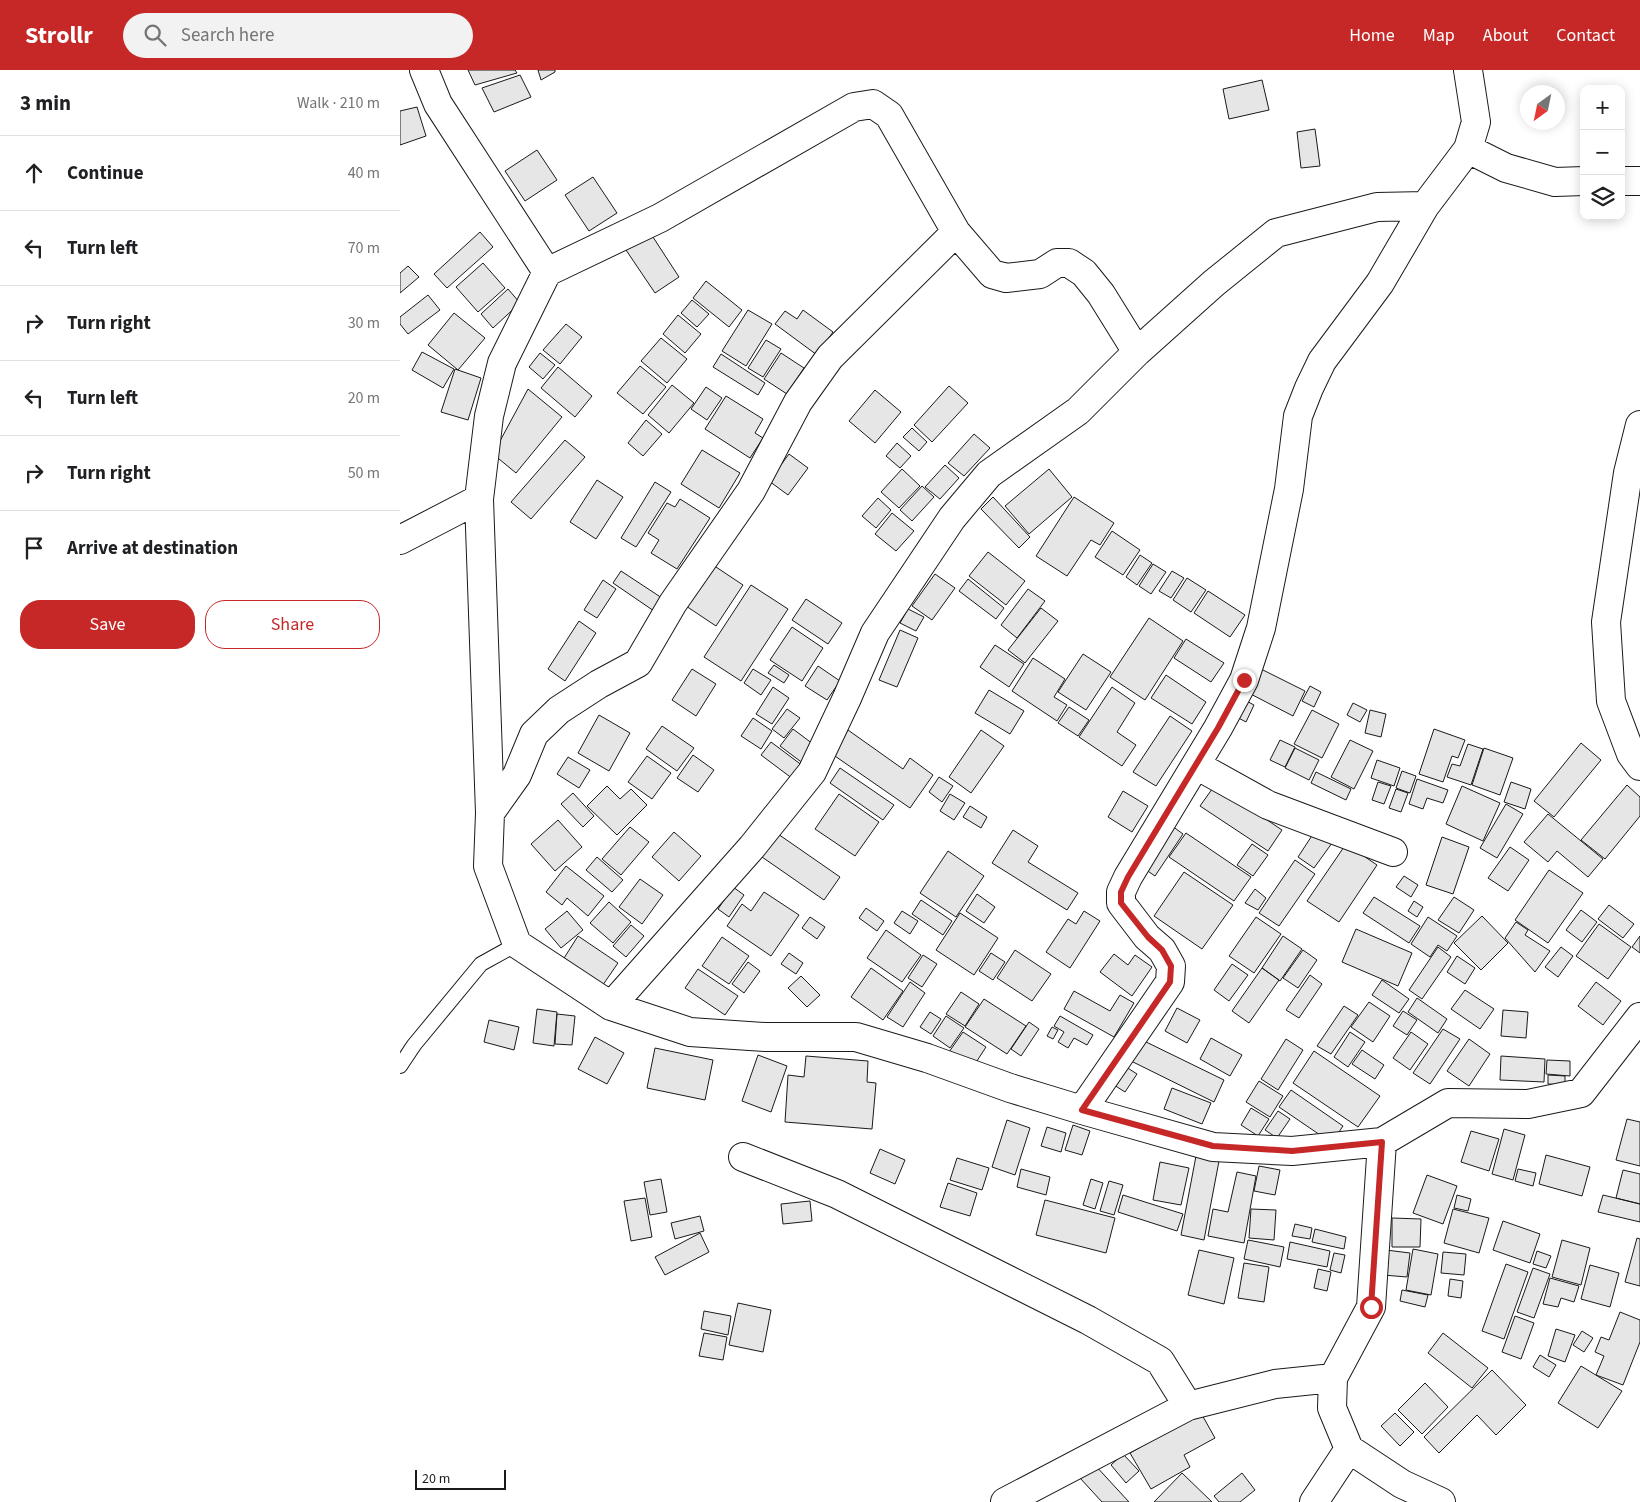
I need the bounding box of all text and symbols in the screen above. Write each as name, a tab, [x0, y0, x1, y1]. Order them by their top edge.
search box	[123, 13, 473, 58]
text: Strollr	[25, 18, 93, 53]
icon: search	[141, 21, 169, 49]
text: Search here	[181, 22, 274, 49]
text: Home	[1349, 23, 1395, 48]
text: Map	[1423, 23, 1455, 48]
text: About	[1483, 23, 1528, 48]
text: Contact	[1556, 23, 1615, 48]
north arrow	[1520, 85, 1565, 130]
map controls	[1580, 85, 1625, 220]
button: +	[1580, 85, 1625, 130]
text: 3 min	[20, 88, 71, 118]
text: Walk · 210 m	[297, 92, 380, 114]
button: −	[1580, 130, 1625, 175]
icon: ahead	[20, 159, 48, 187]
text: Continue	[67, 160, 144, 187]
text: 40 m	[348, 162, 380, 184]
button: layers	[1580, 175, 1625, 220]
icon: left	[20, 234, 48, 262]
text: Turn left	[67, 235, 138, 262]
text: 70 m	[348, 237, 380, 259]
icon: right	[20, 309, 48, 337]
text: Turn right	[67, 310, 151, 337]
text: 30 m	[348, 312, 380, 334]
icon: left	[20, 384, 48, 412]
text: Turn left	[67, 385, 138, 412]
text: 20 m	[348, 387, 380, 409]
icon: right	[20, 459, 48, 487]
text: Turn right	[67, 460, 151, 487]
text: 50 m	[348, 462, 380, 484]
icon: arrive	[20, 534, 48, 562]
text: Arrive at destination	[67, 535, 238, 562]
button: Save	[20, 600, 195, 649]
button: Share	[205, 600, 380, 649]
route end	[1233, 669, 1256, 692]
route start	[1360, 1296, 1383, 1319]
scale bar	[415, 1467, 506, 1490]
text: 20 m	[422, 1469, 450, 1489]

